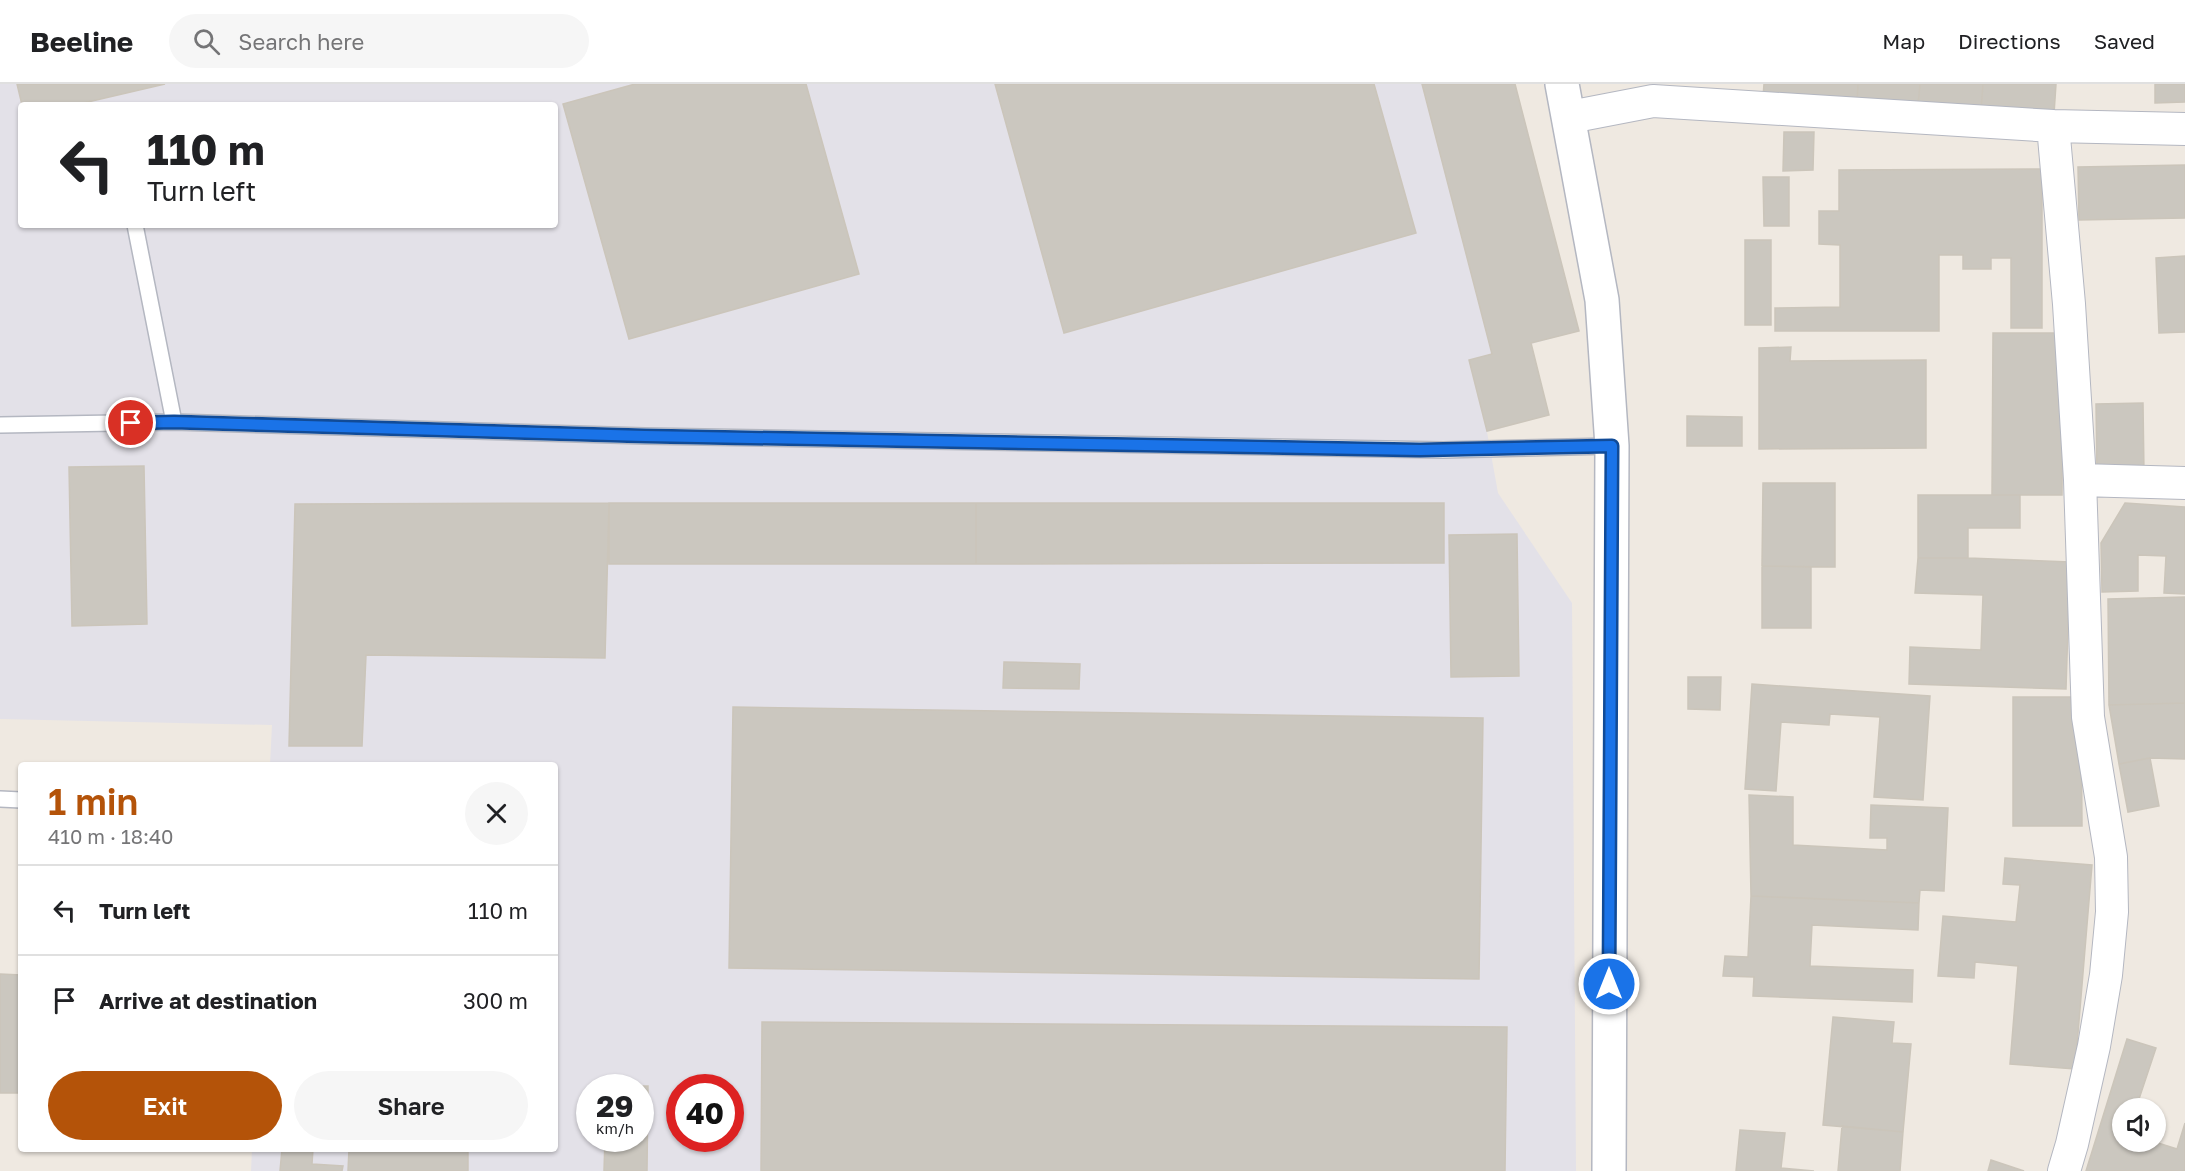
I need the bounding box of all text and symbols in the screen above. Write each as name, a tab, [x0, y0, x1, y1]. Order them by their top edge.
search box	[169, 14, 589, 68]
text: Beeline	[30, 25, 133, 58]
icon: search	[190, 25, 223, 58]
text: Search here	[238, 28, 364, 55]
text: Map	[1882, 28, 1925, 54]
text: Directions	[1958, 28, 2061, 54]
text: Saved	[2094, 28, 2155, 54]
text: 110 m	[147, 124, 265, 174]
icon: left	[48, 126, 126, 204]
text: Turn left	[147, 175, 256, 207]
pin	[105, 397, 156, 448]
icon: arrive	[114, 406, 147, 439]
text: 1 min	[48, 780, 138, 823]
button: close	[465, 782, 528, 845]
text: 410 m · 18:40	[48, 824, 174, 848]
icon: left	[48, 894, 81, 927]
text: Turn left	[99, 897, 190, 924]
text: 110 m	[468, 897, 528, 924]
position arrow	[1577, 952, 1641, 1016]
icon: arrive	[48, 984, 81, 1017]
text: Arrive at destination	[99, 987, 317, 1014]
text: 300 m	[463, 987, 528, 1014]
button: Exit	[48, 1071, 282, 1140]
button: Share	[294, 1071, 528, 1140]
speed limit sign: 40	[666, 1074, 744, 1152]
text: 29	[596, 1088, 634, 1124]
map controls	[2112, 1098, 2166, 1152]
button: sound	[2112, 1098, 2166, 1152]
text: km/h	[596, 1119, 634, 1137]

